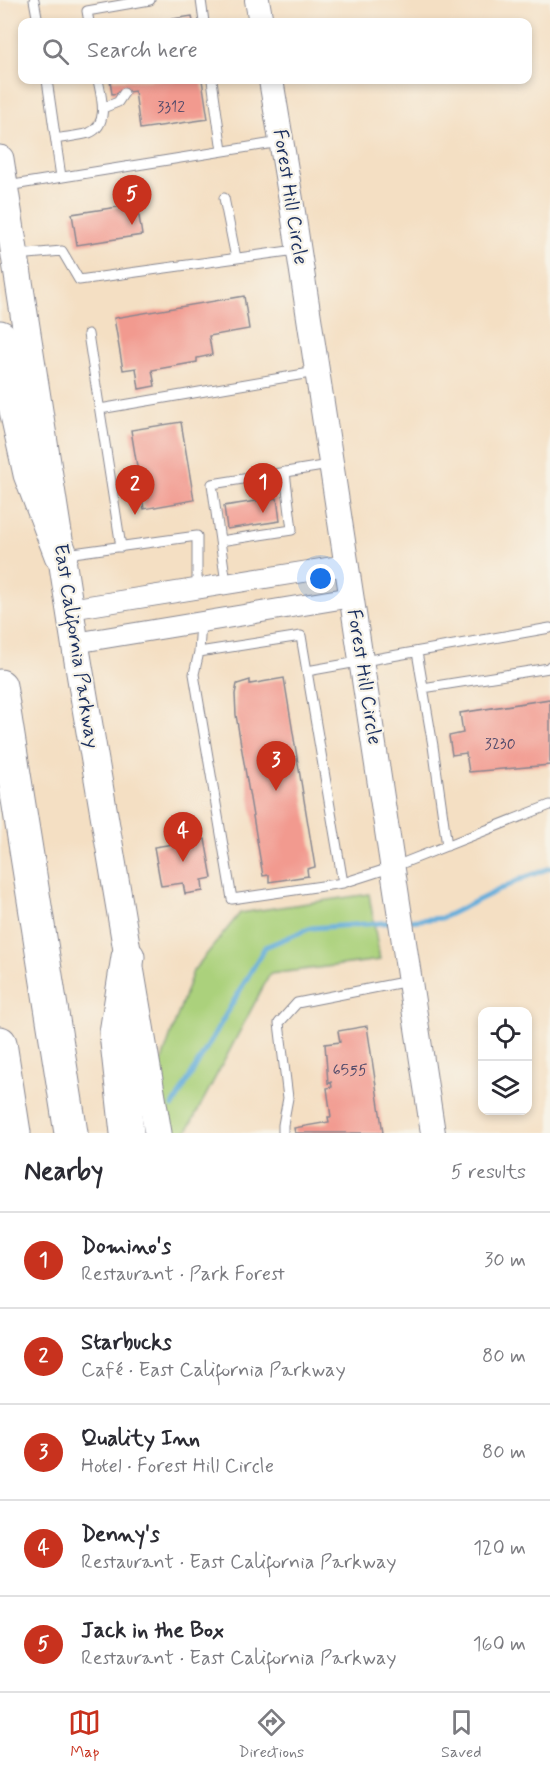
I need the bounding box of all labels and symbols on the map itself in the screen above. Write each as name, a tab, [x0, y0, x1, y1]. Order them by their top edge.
house number: 3312	[157, 97, 185, 118]
street label: Forest Hill Circle	[266, 127, 314, 267]
pin: 5	[112, 176, 152, 225]
pin: 1	[244, 464, 282, 513]
pin: 2	[116, 466, 154, 515]
street label: East California Parkway	[44, 542, 106, 751]
your location	[306, 564, 335, 593]
street label: Forest Hill Circle	[340, 607, 388, 747]
house number: 3230	[484, 734, 516, 755]
pin: 3	[256, 742, 296, 791]
pin: 4	[164, 812, 202, 862]
house number: 6555	[332, 1060, 368, 1081]

